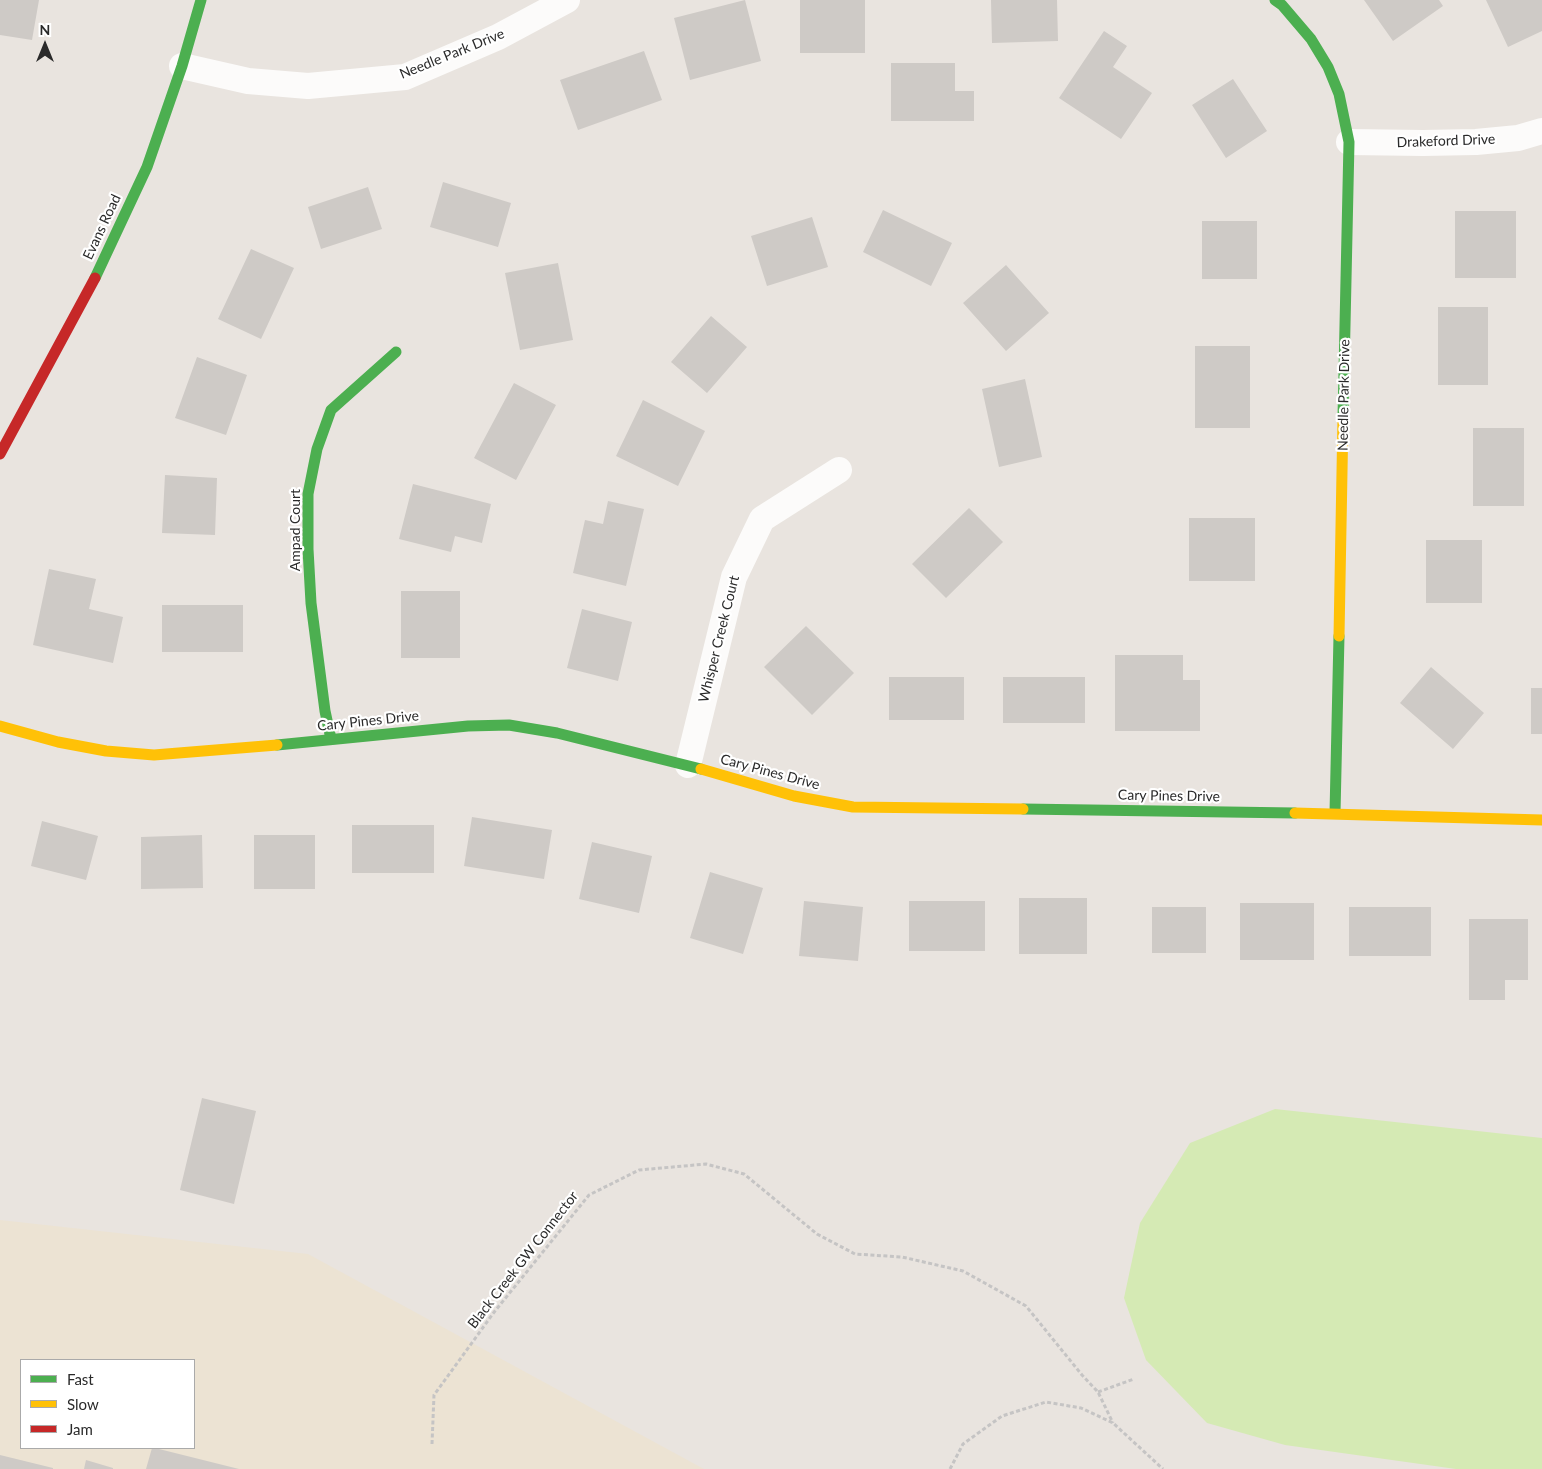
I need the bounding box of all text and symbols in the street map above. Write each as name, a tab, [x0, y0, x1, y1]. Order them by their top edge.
north arrow	[20, 20, 70, 70]
text: N	[40, 21, 50, 38]
street label: Needle Park Drive	[397, 25, 507, 83]
street label: Drakeford Drive	[1396, 131, 1496, 151]
street label: Evans Road	[80, 192, 124, 262]
street label: Needle Park Drive	[1335, 339, 1353, 451]
street label: Ampad Court	[287, 489, 303, 571]
street label: Whisper Creek Court	[695, 574, 743, 704]
street label: Cary Pines Drive	[316, 707, 420, 735]
street label: Cary Pines Drive	[718, 751, 822, 793]
street label: Cary Pines Drive	[1118, 787, 1220, 805]
street label: Black Creek GW Connector	[464, 1188, 582, 1332]
legend	[20, 1359, 195, 1449]
text: Fast	[67, 1370, 94, 1388]
text: Slow	[67, 1395, 99, 1413]
text: Jam	[67, 1420, 93, 1438]

